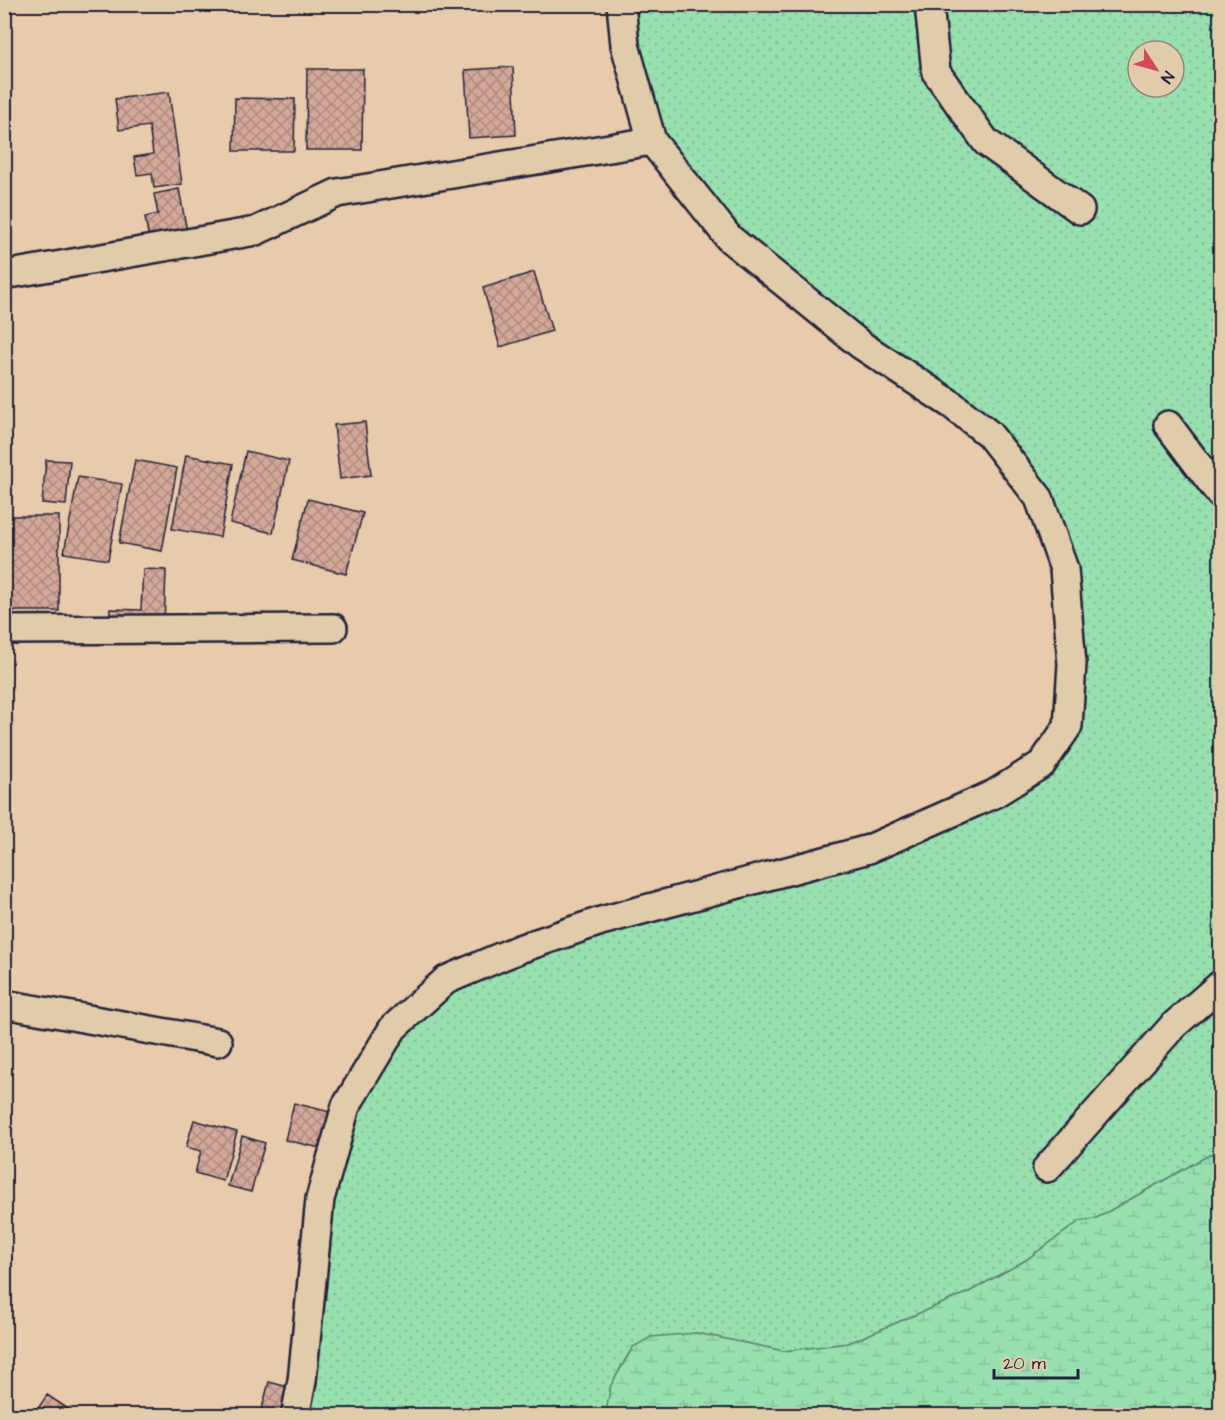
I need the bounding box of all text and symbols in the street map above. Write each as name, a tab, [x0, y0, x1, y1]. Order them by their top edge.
north arrow	[1126, 39, 1186, 99]
text: N	[1155, 67, 1179, 88]
scale bar	[994, 1342, 1078, 1380]
text: 20 m	[1003, 1351, 1046, 1376]

